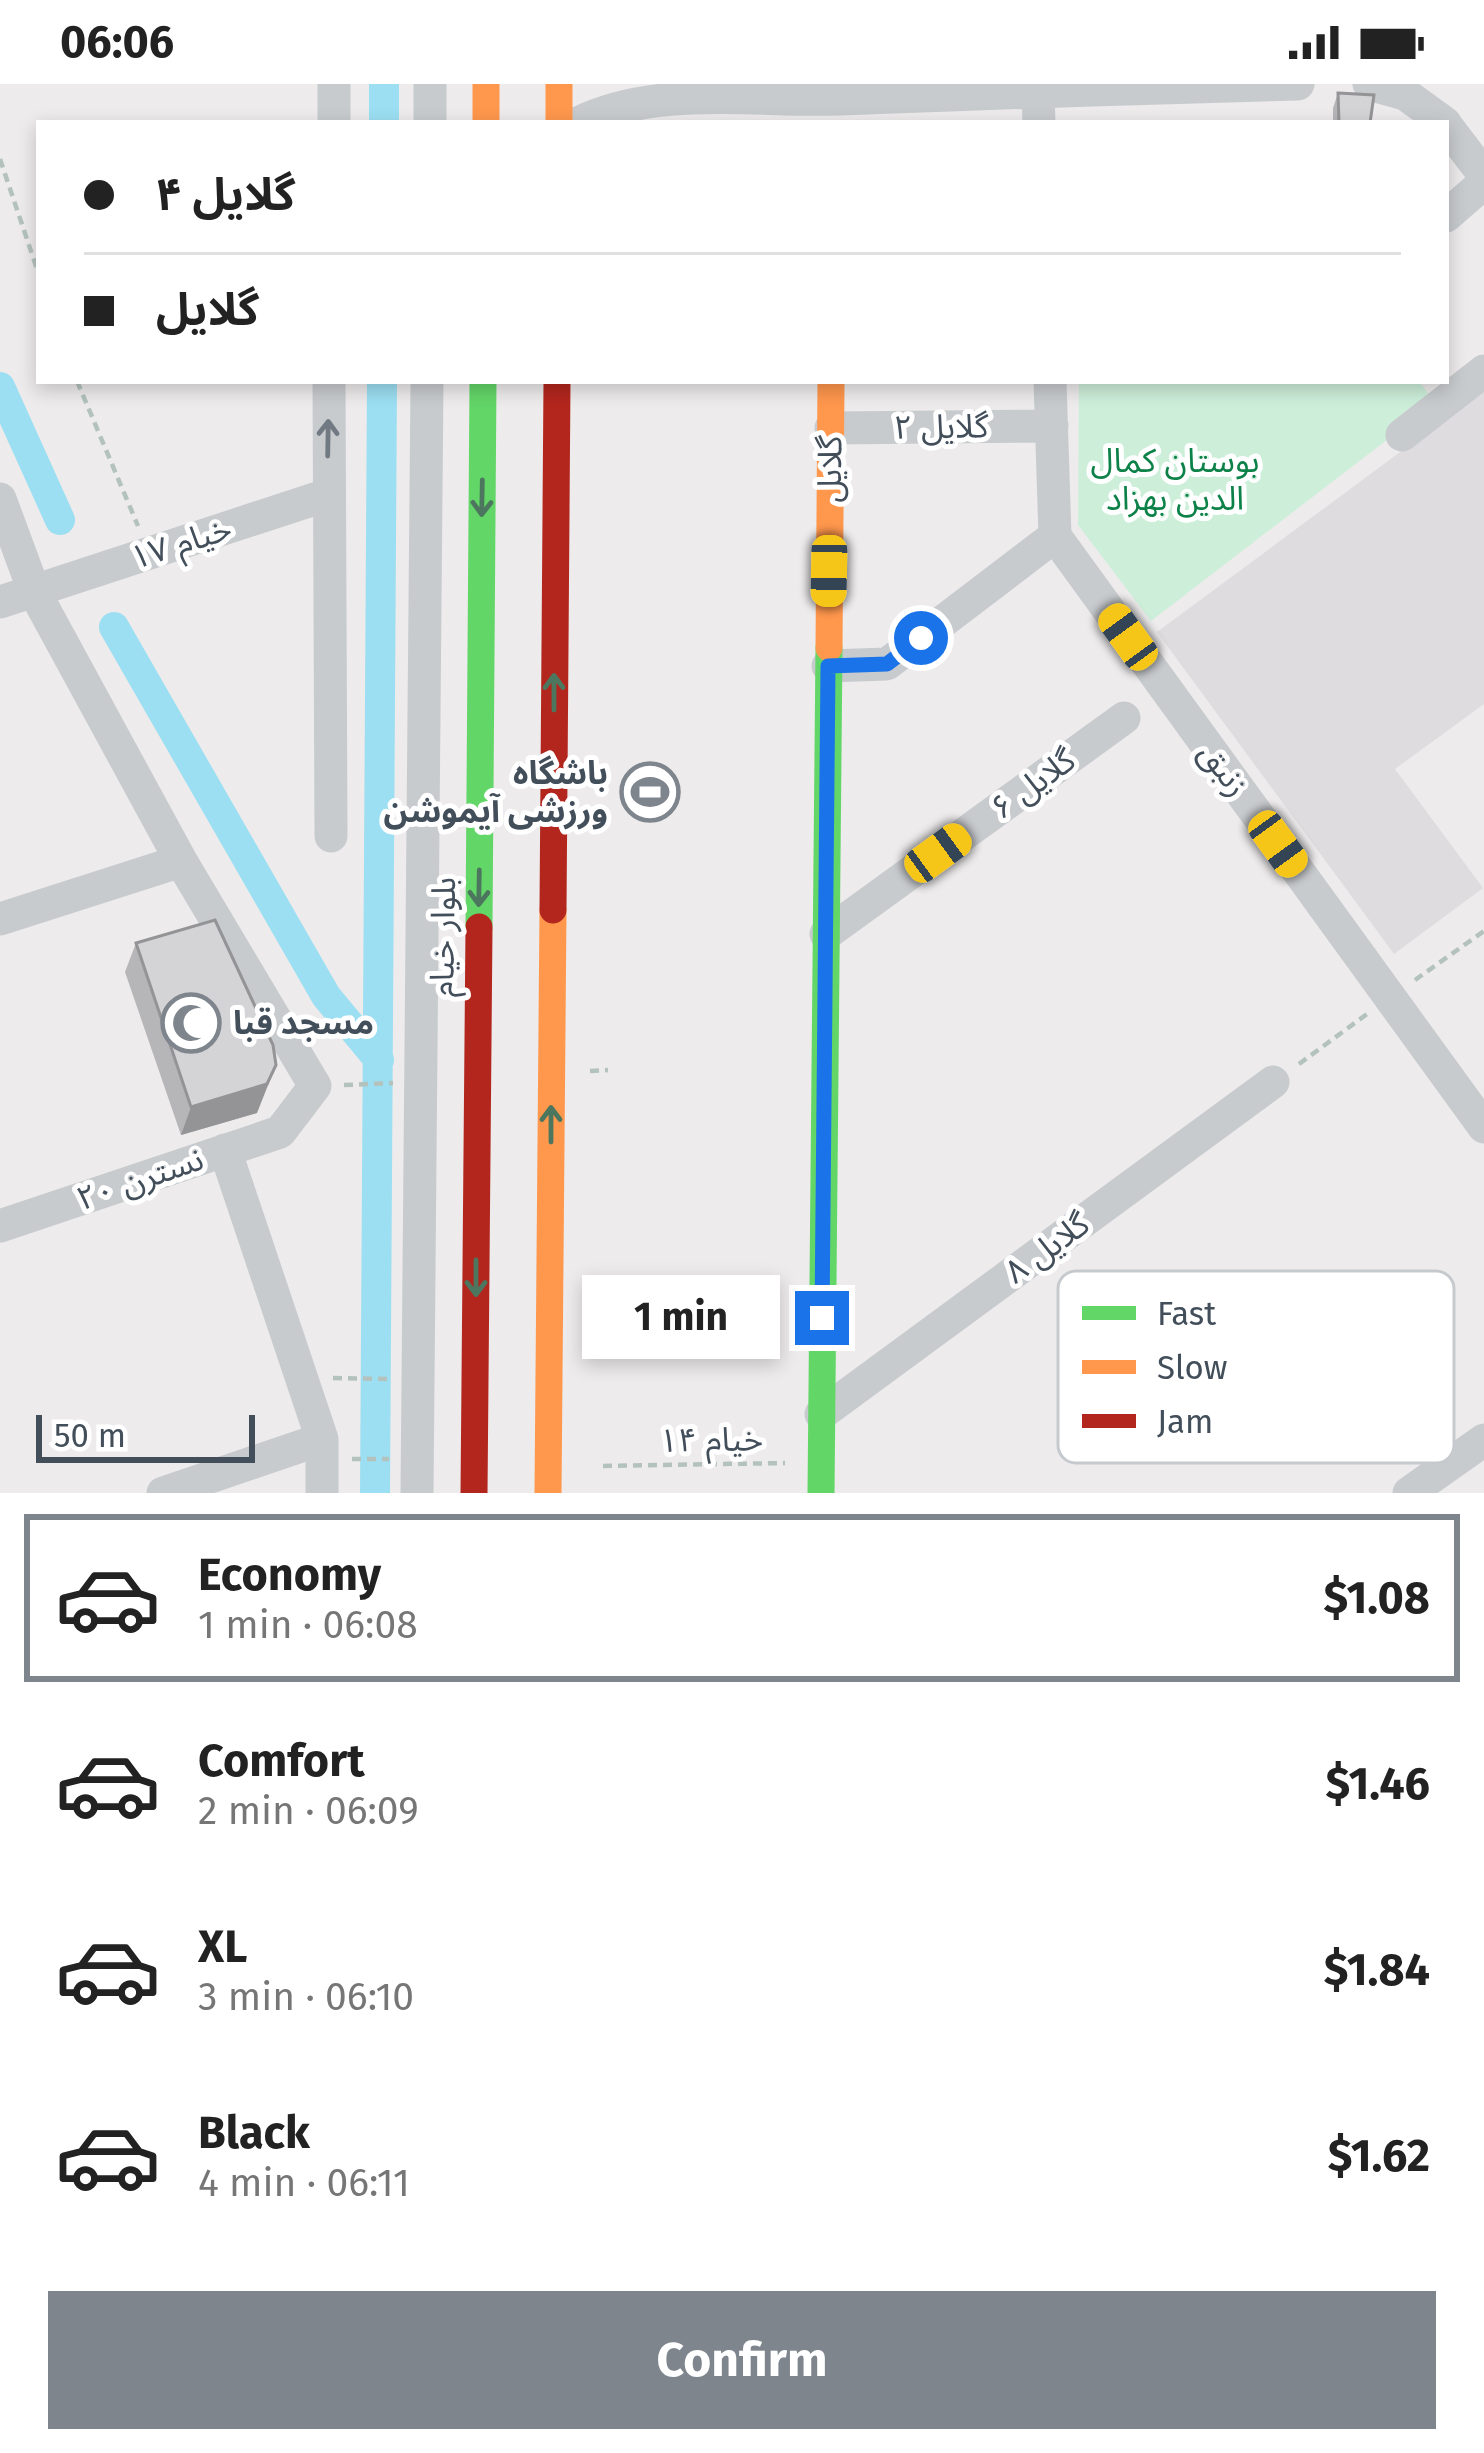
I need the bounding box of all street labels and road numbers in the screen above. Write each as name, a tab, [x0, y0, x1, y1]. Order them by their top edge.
street label: گلایل ۲	[893, 406, 989, 448]
street label: گلایل	[809, 435, 851, 503]
street label: خیام ۱۷	[125, 508, 238, 582]
street label: زنبق	[1191, 734, 1257, 804]
street label: گلایل ۶	[983, 740, 1083, 828]
street label: بلوار خیام	[422, 876, 468, 998]
street label: نسترن ۲۰	[71, 1139, 209, 1219]
street label: گلایل ۸	[997, 1204, 1097, 1292]
street label: خیام ۱۴	[659, 1419, 763, 1465]

